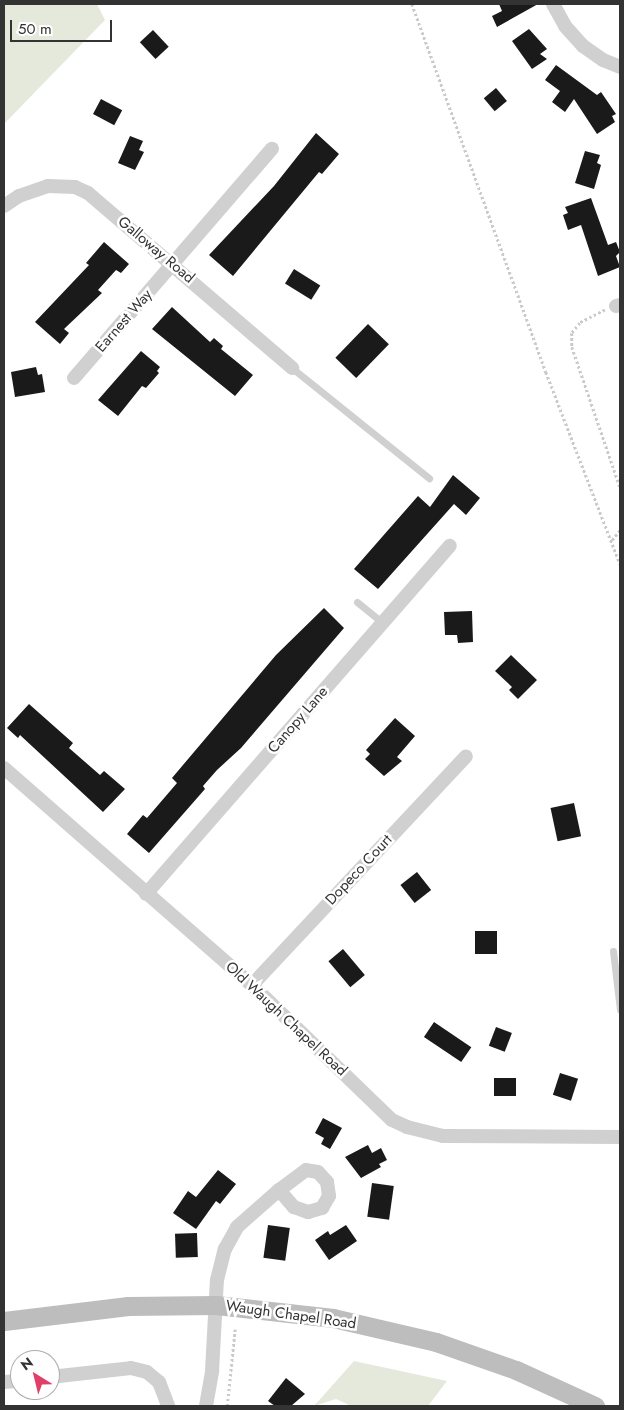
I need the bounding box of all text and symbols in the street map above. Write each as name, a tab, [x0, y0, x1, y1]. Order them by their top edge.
scale bar	[12, 10, 115, 42]
text: 50 m	[18, 18, 52, 40]
street label: Galloway Road	[114, 213, 198, 287]
street label: Earnest Way	[92, 286, 156, 356]
street label: Canopy Lane	[264, 683, 332, 757]
street label: Dopeco Court	[322, 831, 396, 909]
street label: Old Waugh Chapel Road	[221, 958, 351, 1080]
street label: Waugh Chapel Road	[225, 1297, 357, 1333]
north arrow	[10, 1350, 60, 1400]
text: N	[16, 1352, 37, 1375]

